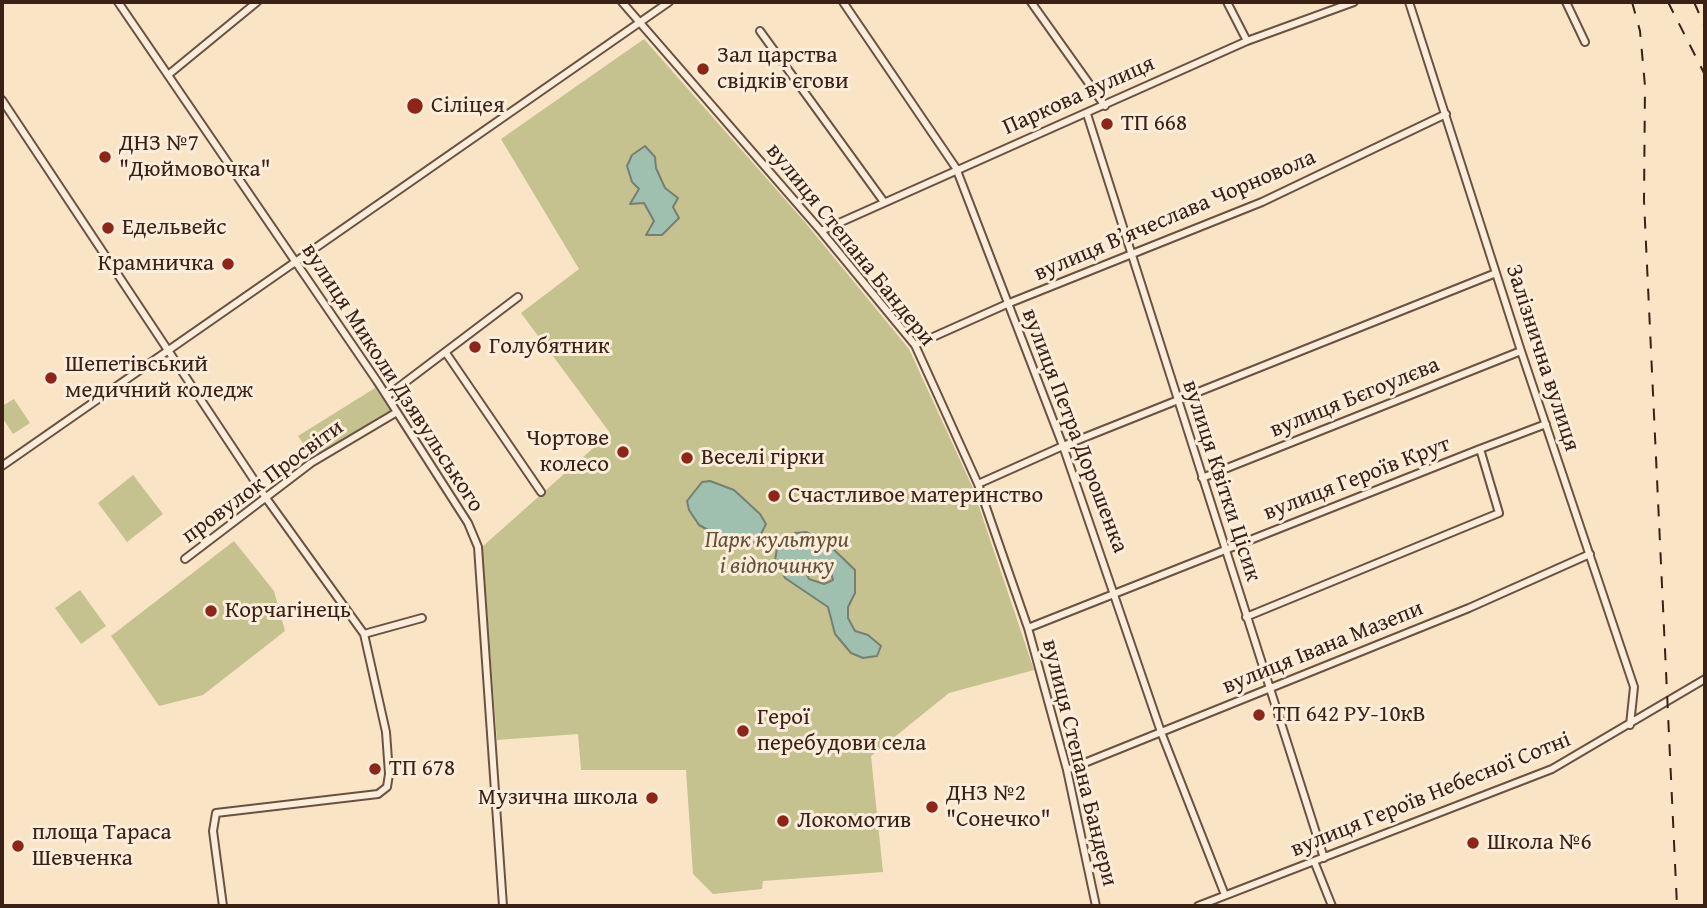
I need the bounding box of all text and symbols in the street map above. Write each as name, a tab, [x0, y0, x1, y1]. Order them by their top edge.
place label: Зал царства свідків єгови	[717, 42, 849, 96]
street label: Паркова вулиця	[999, 50, 1159, 142]
marker: Зал царства свідків єгови	[695, 61, 711, 77]
place label: Сіліцея	[431, 92, 505, 120]
marker: Сіліцея	[405, 96, 425, 116]
place label: ТП 668	[1121, 110, 1187, 138]
marker: ТП 668	[1099, 116, 1115, 132]
place label: ДНЗ №7 "Дюймовочка"	[119, 130, 271, 184]
street label: вулиця Степана Бандери	[760, 138, 940, 352]
street label: вулиця Вʼячеслава Чорновола	[1030, 144, 1320, 288]
marker: ДНЗ №7 "Дюймовочка"	[97, 149, 113, 165]
place label: Едельвейс	[122, 214, 226, 242]
marker: Едельвейс	[100, 220, 116, 236]
street label: вулиця Миколи Дзявульського	[295, 238, 489, 518]
place label: Крамничка	[98, 250, 214, 278]
marker: Крамничка	[220, 256, 236, 272]
street label: Залізнична вулиця	[1499, 261, 1585, 455]
street label: вулиця Петра Дорошенка	[1015, 305, 1133, 557]
place label: Голубятник	[489, 333, 610, 361]
marker: Голубятник	[467, 339, 483, 355]
place label: Шепетівський медичний коледж	[65, 351, 253, 405]
street label: вулиця Бєгоулєва	[1266, 351, 1444, 445]
marker: Шепетівський медичний коледж	[43, 370, 59, 386]
street label: вулиця Квітки Цісик	[1175, 377, 1267, 585]
street label: провулок Просвіти	[177, 414, 349, 550]
place label: Чортове колесо	[526, 425, 609, 479]
street label: вулиця Героїв Крут	[1260, 431, 1454, 527]
marker: Чортове колесо	[615, 444, 631, 460]
place label: Веселі гірки	[701, 444, 824, 472]
marker: Веселі гірки	[679, 450, 695, 466]
place label: Счастливое материнство	[788, 482, 1043, 510]
marker: Счастливое материнство	[766, 488, 782, 504]
park label: Парк культури і відпочинку	[705, 527, 849, 581]
street label: вулиця Івана Мазепи	[1219, 595, 1427, 701]
place label: Корчагінець	[225, 597, 351, 625]
marker: Корчагінець	[203, 603, 219, 619]
street label: вулиця Степана Бандери	[1035, 637, 1123, 889]
place label: ТП 642 РУ-10кВ	[1273, 701, 1426, 729]
place label: Герої перебудови села	[757, 704, 926, 758]
marker: ТП 642 РУ-10кВ	[1251, 707, 1267, 723]
marker: Герої перебудови села	[735, 723, 751, 739]
street label: вулиця Героїв Небесної Сотні	[1287, 726, 1575, 864]
place label: ТП 678	[389, 755, 455, 783]
marker: ТП 678	[367, 761, 383, 777]
place label: ДНЗ №2 "Сонечко"	[946, 780, 1051, 834]
place label: Музична школа	[478, 784, 638, 812]
marker: Музична школа	[644, 790, 660, 806]
marker: ДНЗ №2 "Сонечко"	[924, 799, 940, 815]
place label: Локомотив	[797, 807, 911, 835]
marker: Локомотив	[775, 813, 791, 829]
place label: площа Тараса Шевченка	[32, 819, 171, 873]
place label: Школа №6	[1487, 829, 1591, 857]
marker: Школа №6	[1465, 835, 1481, 851]
marker: площа Тараса Шевченка	[10, 838, 26, 854]

